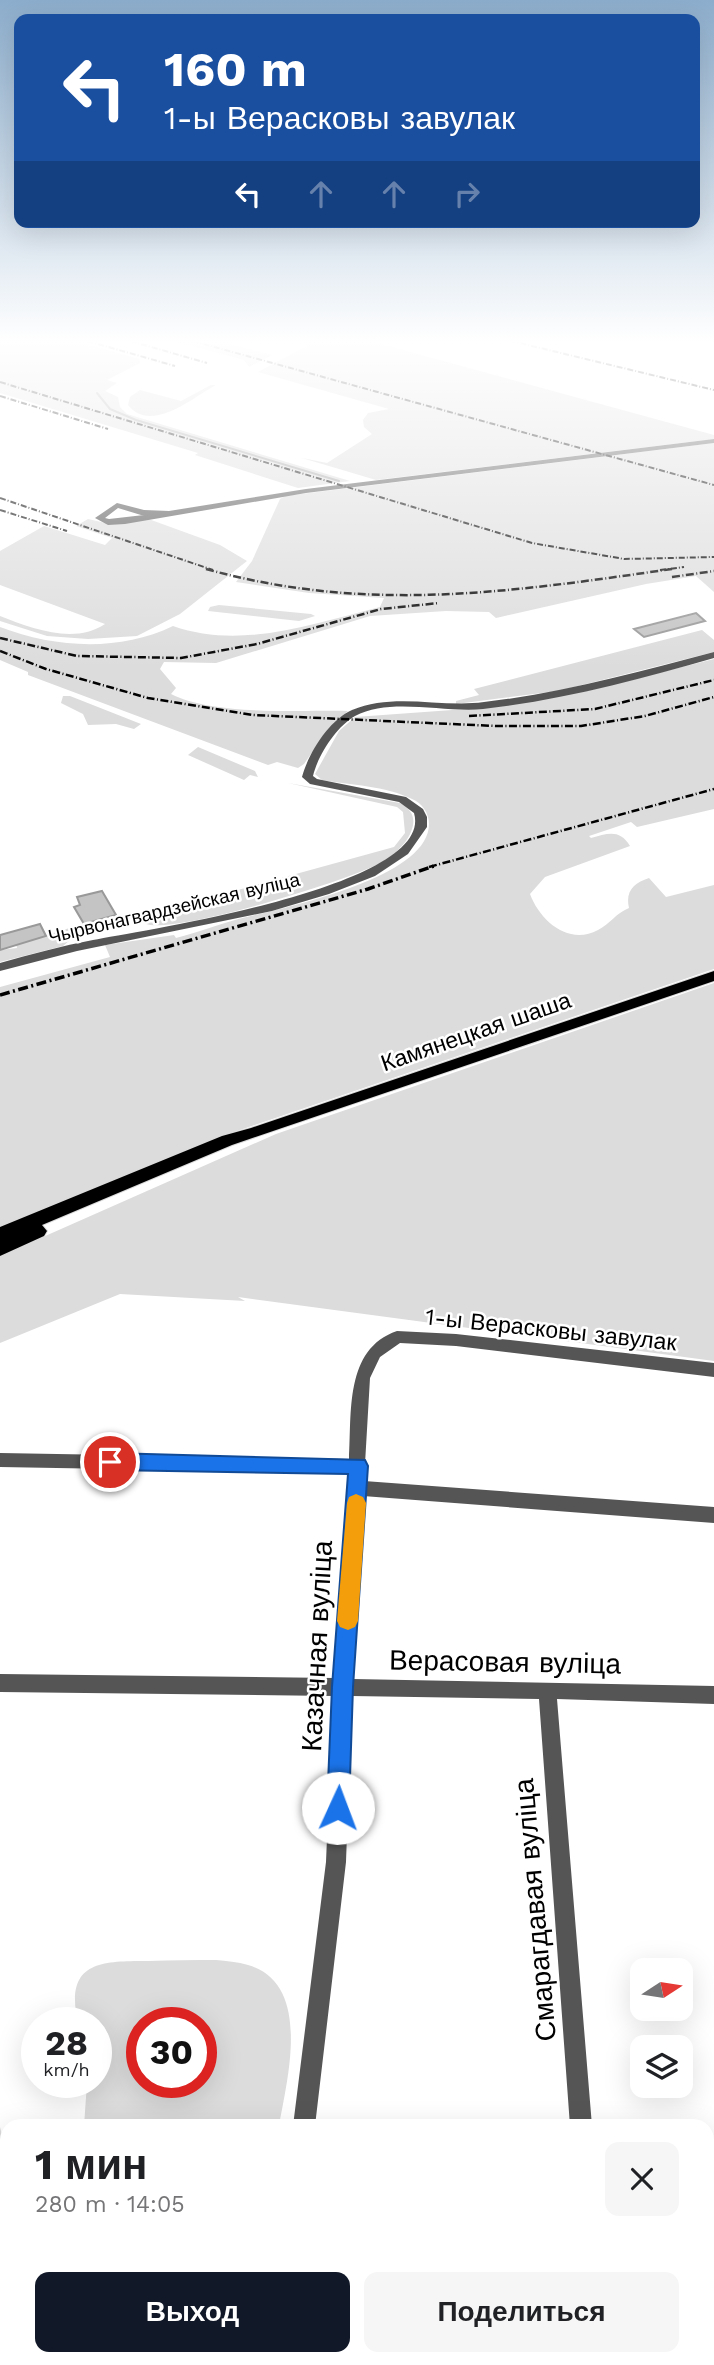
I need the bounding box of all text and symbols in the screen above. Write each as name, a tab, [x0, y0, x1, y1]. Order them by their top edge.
text: 160 m	[164, 40, 307, 98]
icon: left	[49, 42, 140, 133]
text: 1-ы Верасковы завулак	[164, 99, 515, 137]
icon: left	[229, 175, 267, 213]
icon: ahead	[302, 175, 340, 213]
icon: ahead	[375, 175, 413, 213]
icon: right	[448, 175, 486, 213]
street label: Чырвонагвардзейская вуліца	[46, 868, 303, 948]
street label: Камянецкая шаша	[377, 987, 575, 1077]
street label: 1-ы Верасковы завулак	[424, 1303, 679, 1357]
pin	[80, 1432, 140, 1492]
icon: arrive	[91, 1443, 129, 1481]
street label: Казачная вуліца	[295, 1539, 339, 1752]
street label: Верасовая вуліца	[389, 1643, 622, 1681]
position arrow	[301, 1771, 375, 1845]
street label: Смарагдавая вуліца	[507, 1777, 563, 2043]
north arrow	[630, 1958, 693, 2021]
map controls	[630, 1958, 693, 2098]
speed limit sign: 30	[126, 2007, 217, 2098]
text: 28	[45, 2022, 88, 2064]
button: layers	[630, 2035, 693, 2098]
text: km/h	[43, 2059, 90, 2080]
text: 1 мин	[35, 2140, 147, 2189]
button: close	[605, 2142, 679, 2216]
text: 280 m · 14:05	[35, 2191, 185, 2218]
button: Выход	[35, 2272, 350, 2352]
button: Поделиться	[364, 2272, 679, 2352]

